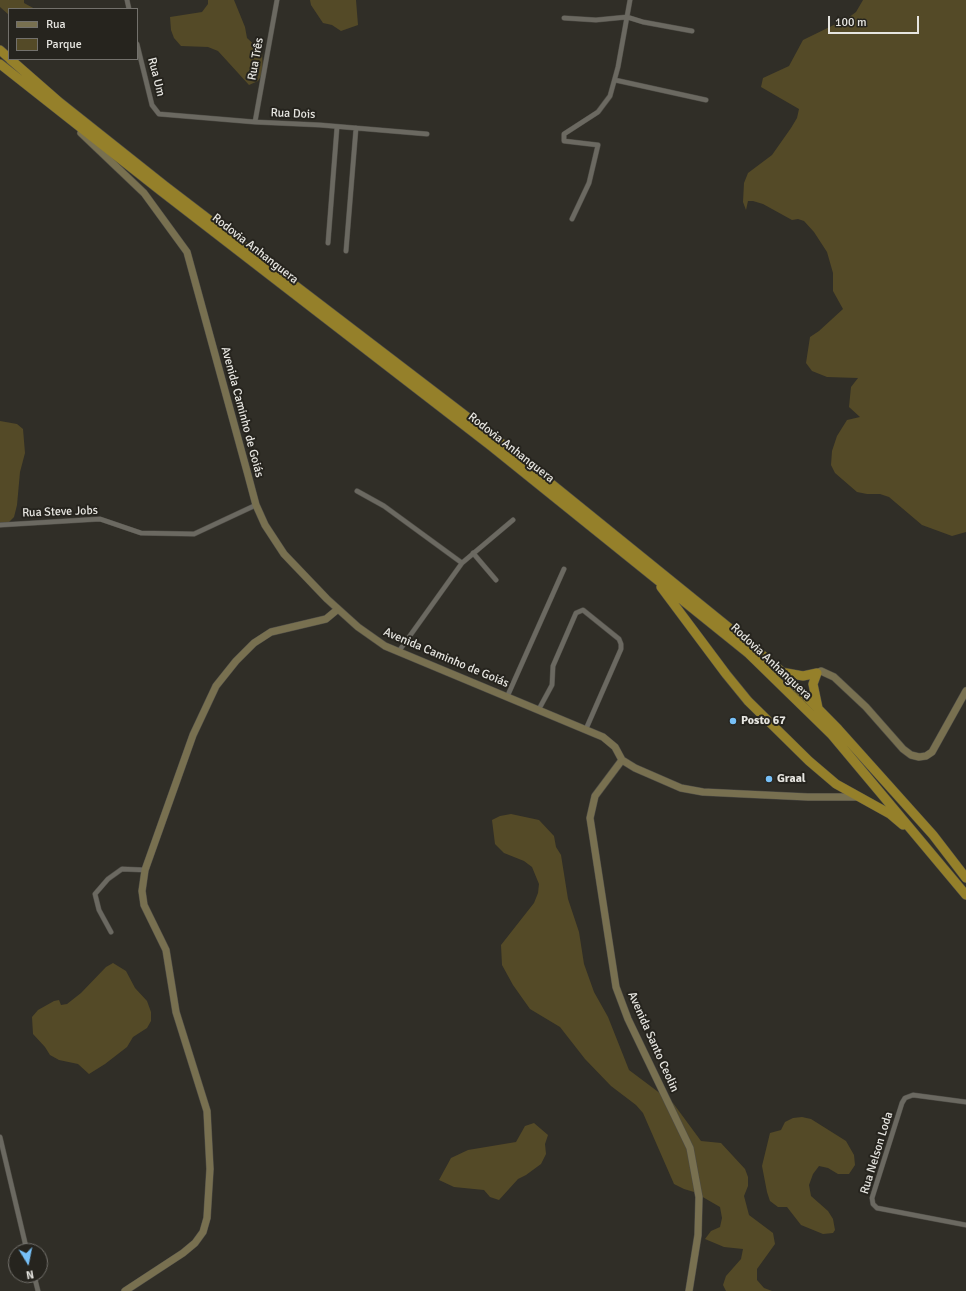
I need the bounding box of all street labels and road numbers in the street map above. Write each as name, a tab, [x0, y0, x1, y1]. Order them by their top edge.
street label: Rua Três	[245, 37, 267, 81]
street label: Rua Um	[144, 56, 168, 98]
street label: Rua Dois	[270, 106, 316, 122]
street label: Rodovia Anhanguera	[209, 211, 301, 287]
street label: Avenida Caminho de Goiás	[218, 345, 266, 479]
street label: Rodovia Anhanguera	[465, 410, 557, 486]
street label: Rua Steve Jobs	[22, 503, 98, 521]
street label: Rodovia Anhanguera	[728, 621, 814, 703]
street label: Avenida Caminho de Goiás	[381, 625, 511, 691]
street label: Avenida Santo Ceolin	[624, 990, 682, 1094]
street label: Rua Nelson Loda	[858, 1110, 896, 1196]

